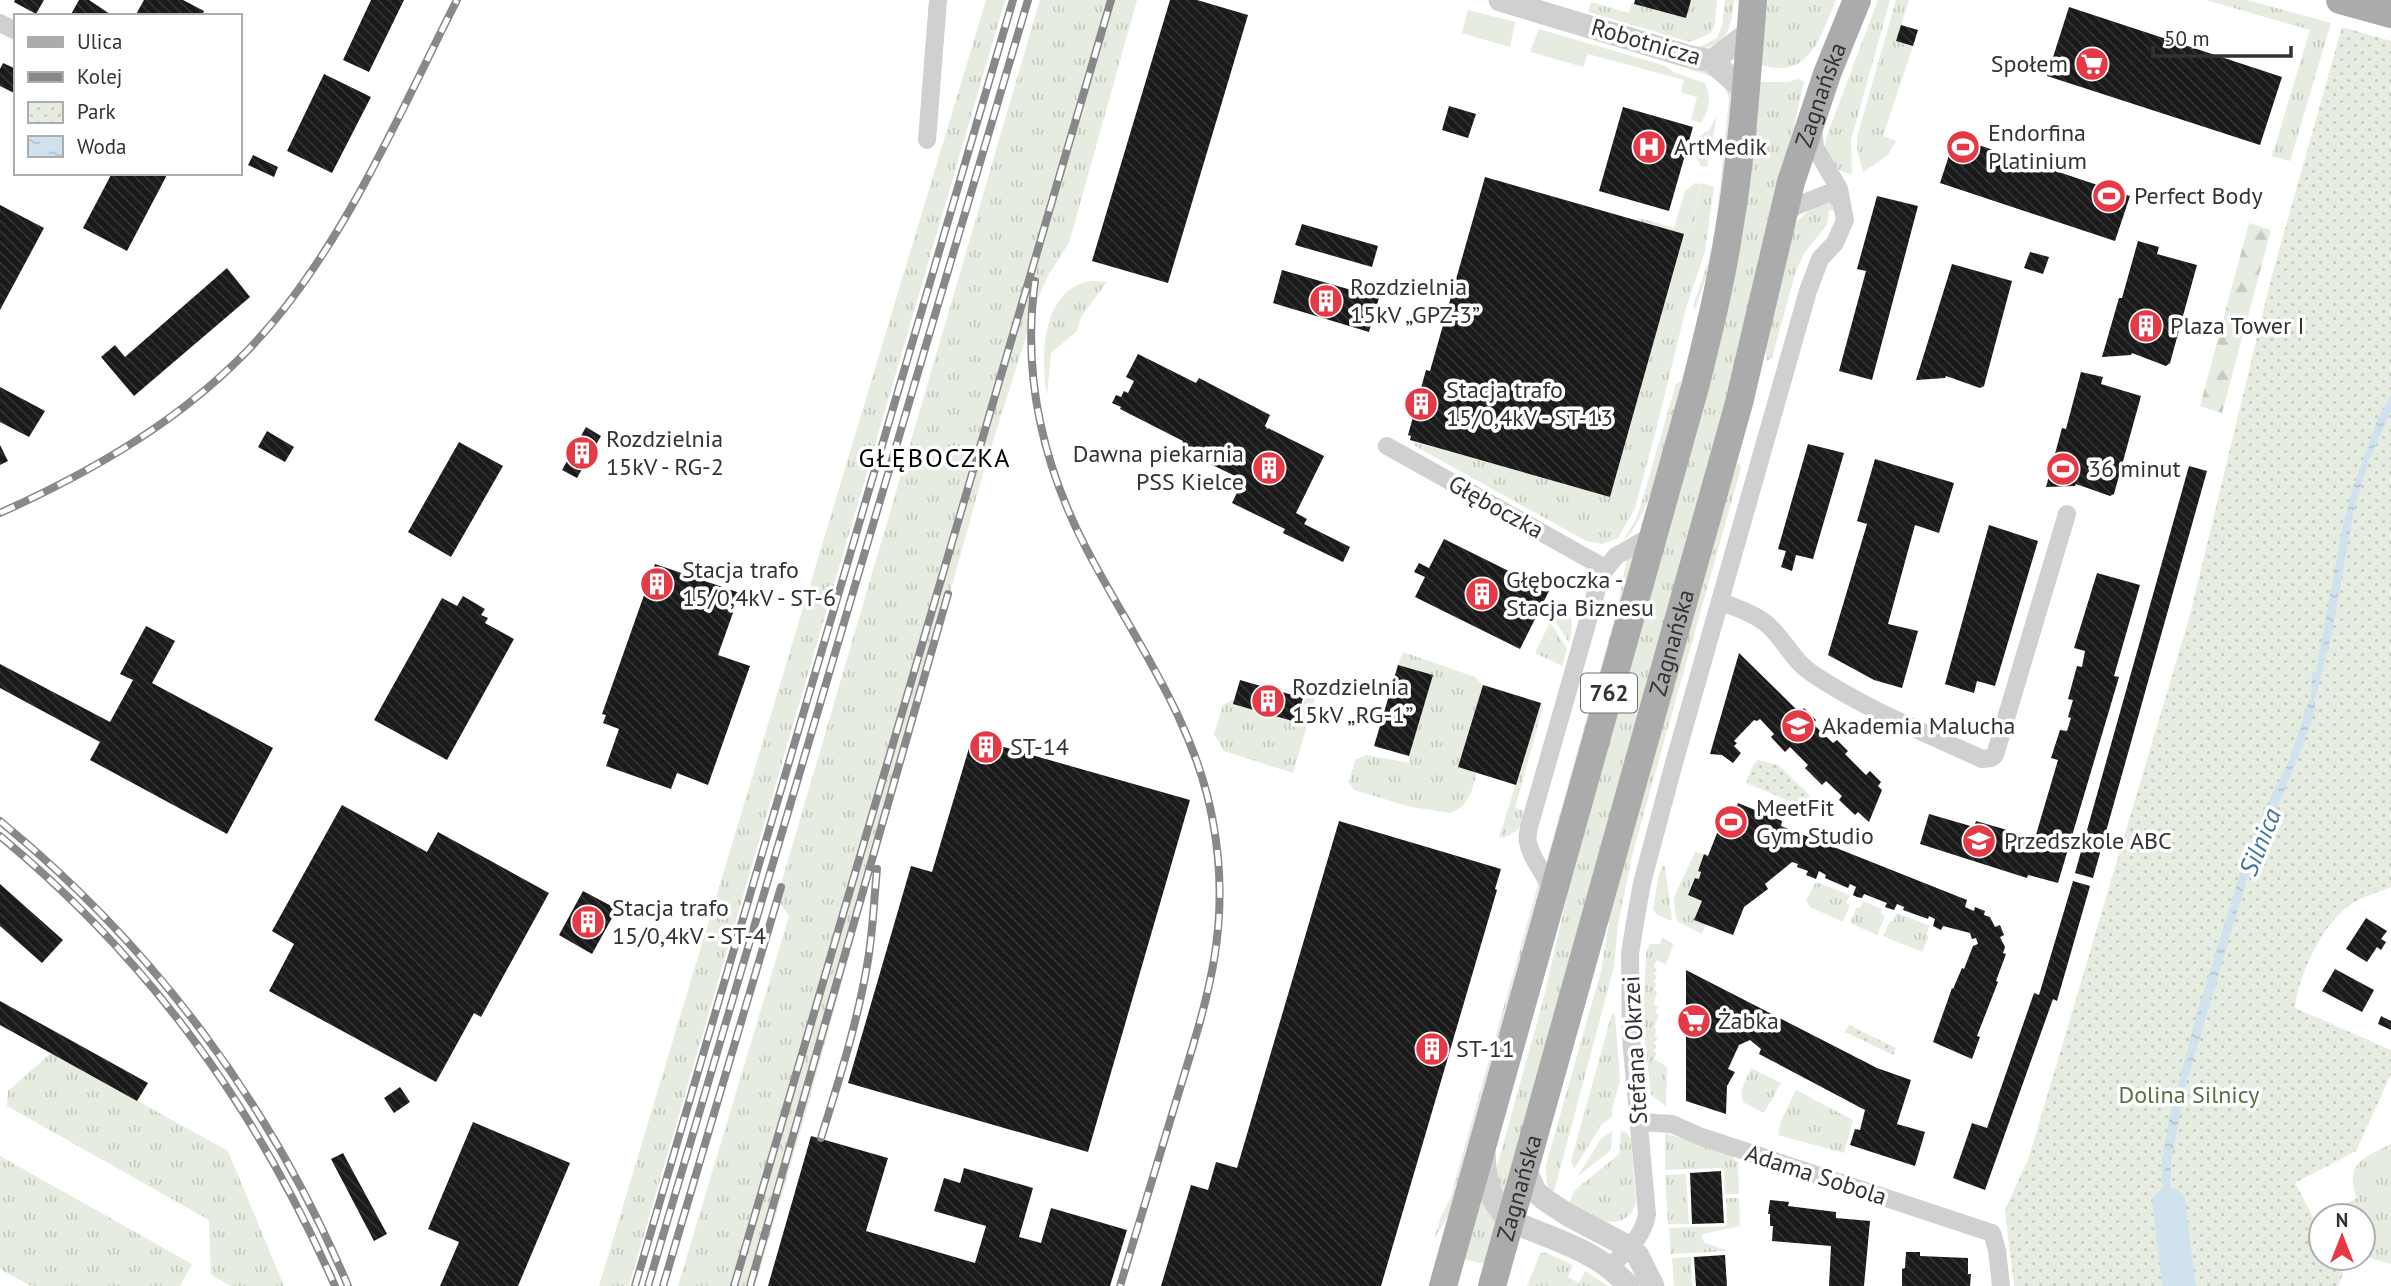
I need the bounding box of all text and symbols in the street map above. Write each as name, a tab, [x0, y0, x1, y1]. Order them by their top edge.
street label: Robotnicza	[1588, 11, 1705, 72]
legend	[14, 14, 242, 175]
scale bar	[2153, 14, 2291, 58]
text: 50 m	[2164, 25, 2210, 52]
text: Ulica	[77, 28, 122, 55]
street label: Zagnańska	[1788, 38, 1853, 151]
supermarket icon: Społem	[2073, 45, 2111, 83]
place label: Społem	[1991, 48, 2068, 79]
text: Kolej	[77, 63, 122, 90]
text: Park	[77, 98, 116, 125]
place label: Endorfina Platinium	[1988, 117, 2087, 176]
hospital icon: ArtMedik	[1630, 128, 1668, 166]
sports icon: Endorfina Platinium	[1944, 128, 1982, 166]
place label: ArtMedik	[1674, 131, 1768, 162]
text: Woda	[77, 133, 126, 160]
sports icon: Perfect Body	[2090, 177, 2128, 215]
place label: Perfect Body	[2134, 180, 2263, 211]
place label: Rozdzielnia 15kV „GPZ-3”	[1350, 271, 1480, 330]
building icon: Rozdzielnia 15kV „GPZ-3”	[1307, 282, 1345, 320]
building icon: Plaza Tower I	[2127, 307, 2165, 345]
place label: Plaza Tower I	[2170, 310, 2305, 341]
place label: Stacja trafo 15/0,4kV - ST-13	[1446, 374, 1613, 433]
building icon: Stacja trafo 15/0,4kV - ST-13	[1402, 385, 1440, 423]
place label: Rozdzielnia 15kV - RG-2	[606, 423, 724, 482]
building icon: Rozdzielnia 15kV - RG-2	[563, 434, 601, 472]
place label: Dawna piekarnia PSS Kielce	[1073, 438, 1244, 497]
district label: GŁĘBOCZKA	[859, 441, 1011, 474]
building icon: Dawna piekarnia PSS Kielce	[1250, 449, 1288, 487]
sports icon: 36 minut	[2044, 450, 2082, 488]
place label: 36 minut	[2088, 453, 2181, 484]
street label: Głęboczka	[1443, 468, 1549, 545]
place label: Stacja trafo 15/0,4kV - ST-6	[682, 554, 836, 613]
place label: Głęboczka - Stacja Biznesu	[1506, 564, 1654, 623]
building icon: Stacja trafo 15/0,4kV - ST-6	[638, 565, 676, 603]
building icon: Głęboczka - Stacja Biznesu	[1463, 575, 1501, 613]
street label: Zagnańska	[1642, 586, 1701, 699]
place label: Rozdzielnia 15kV „RG-1”	[1292, 671, 1413, 730]
road number: 762	[1581, 674, 1637, 712]
building icon: Rozdzielnia 15kV „RG-1”	[1249, 682, 1287, 720]
school or university icon: Akademia Malucha	[1779, 707, 1817, 745]
place label: Akademia Malucha	[1822, 710, 2015, 741]
building icon: ST-14	[967, 728, 1005, 766]
place label: ST-14	[1010, 731, 1069, 762]
place label: MeetFit Gym Studio	[1756, 792, 1874, 851]
sports icon: MeetFit Gym Studio	[1712, 803, 1750, 841]
water label: Silnica	[2231, 803, 2288, 880]
school or university icon: Przedszkole ABC	[1960, 822, 1998, 860]
place label: Przedszkole ABC	[2004, 825, 2172, 856]
place label: Stacja trafo 15/0,4kV - ST-4	[612, 892, 766, 951]
building icon: Stacja trafo 15/0,4kV - ST-4	[569, 903, 607, 941]
street label: Stefana Okrzei	[1615, 975, 1654, 1125]
supermarket icon: Żabka	[1675, 1002, 1713, 1040]
place label: Żabka	[1718, 1005, 1779, 1036]
building icon: ST-11	[1413, 1030, 1451, 1068]
place label: ST-11	[1456, 1033, 1515, 1064]
park label: Dolina Silnicy	[2119, 1079, 2259, 1110]
street label: Zagnańska	[1489, 1131, 1549, 1244]
street label: Adama Sobola	[1741, 1137, 1891, 1212]
north arrow	[2307, 1202, 2377, 1272]
text: N	[2336, 1208, 2348, 1232]

